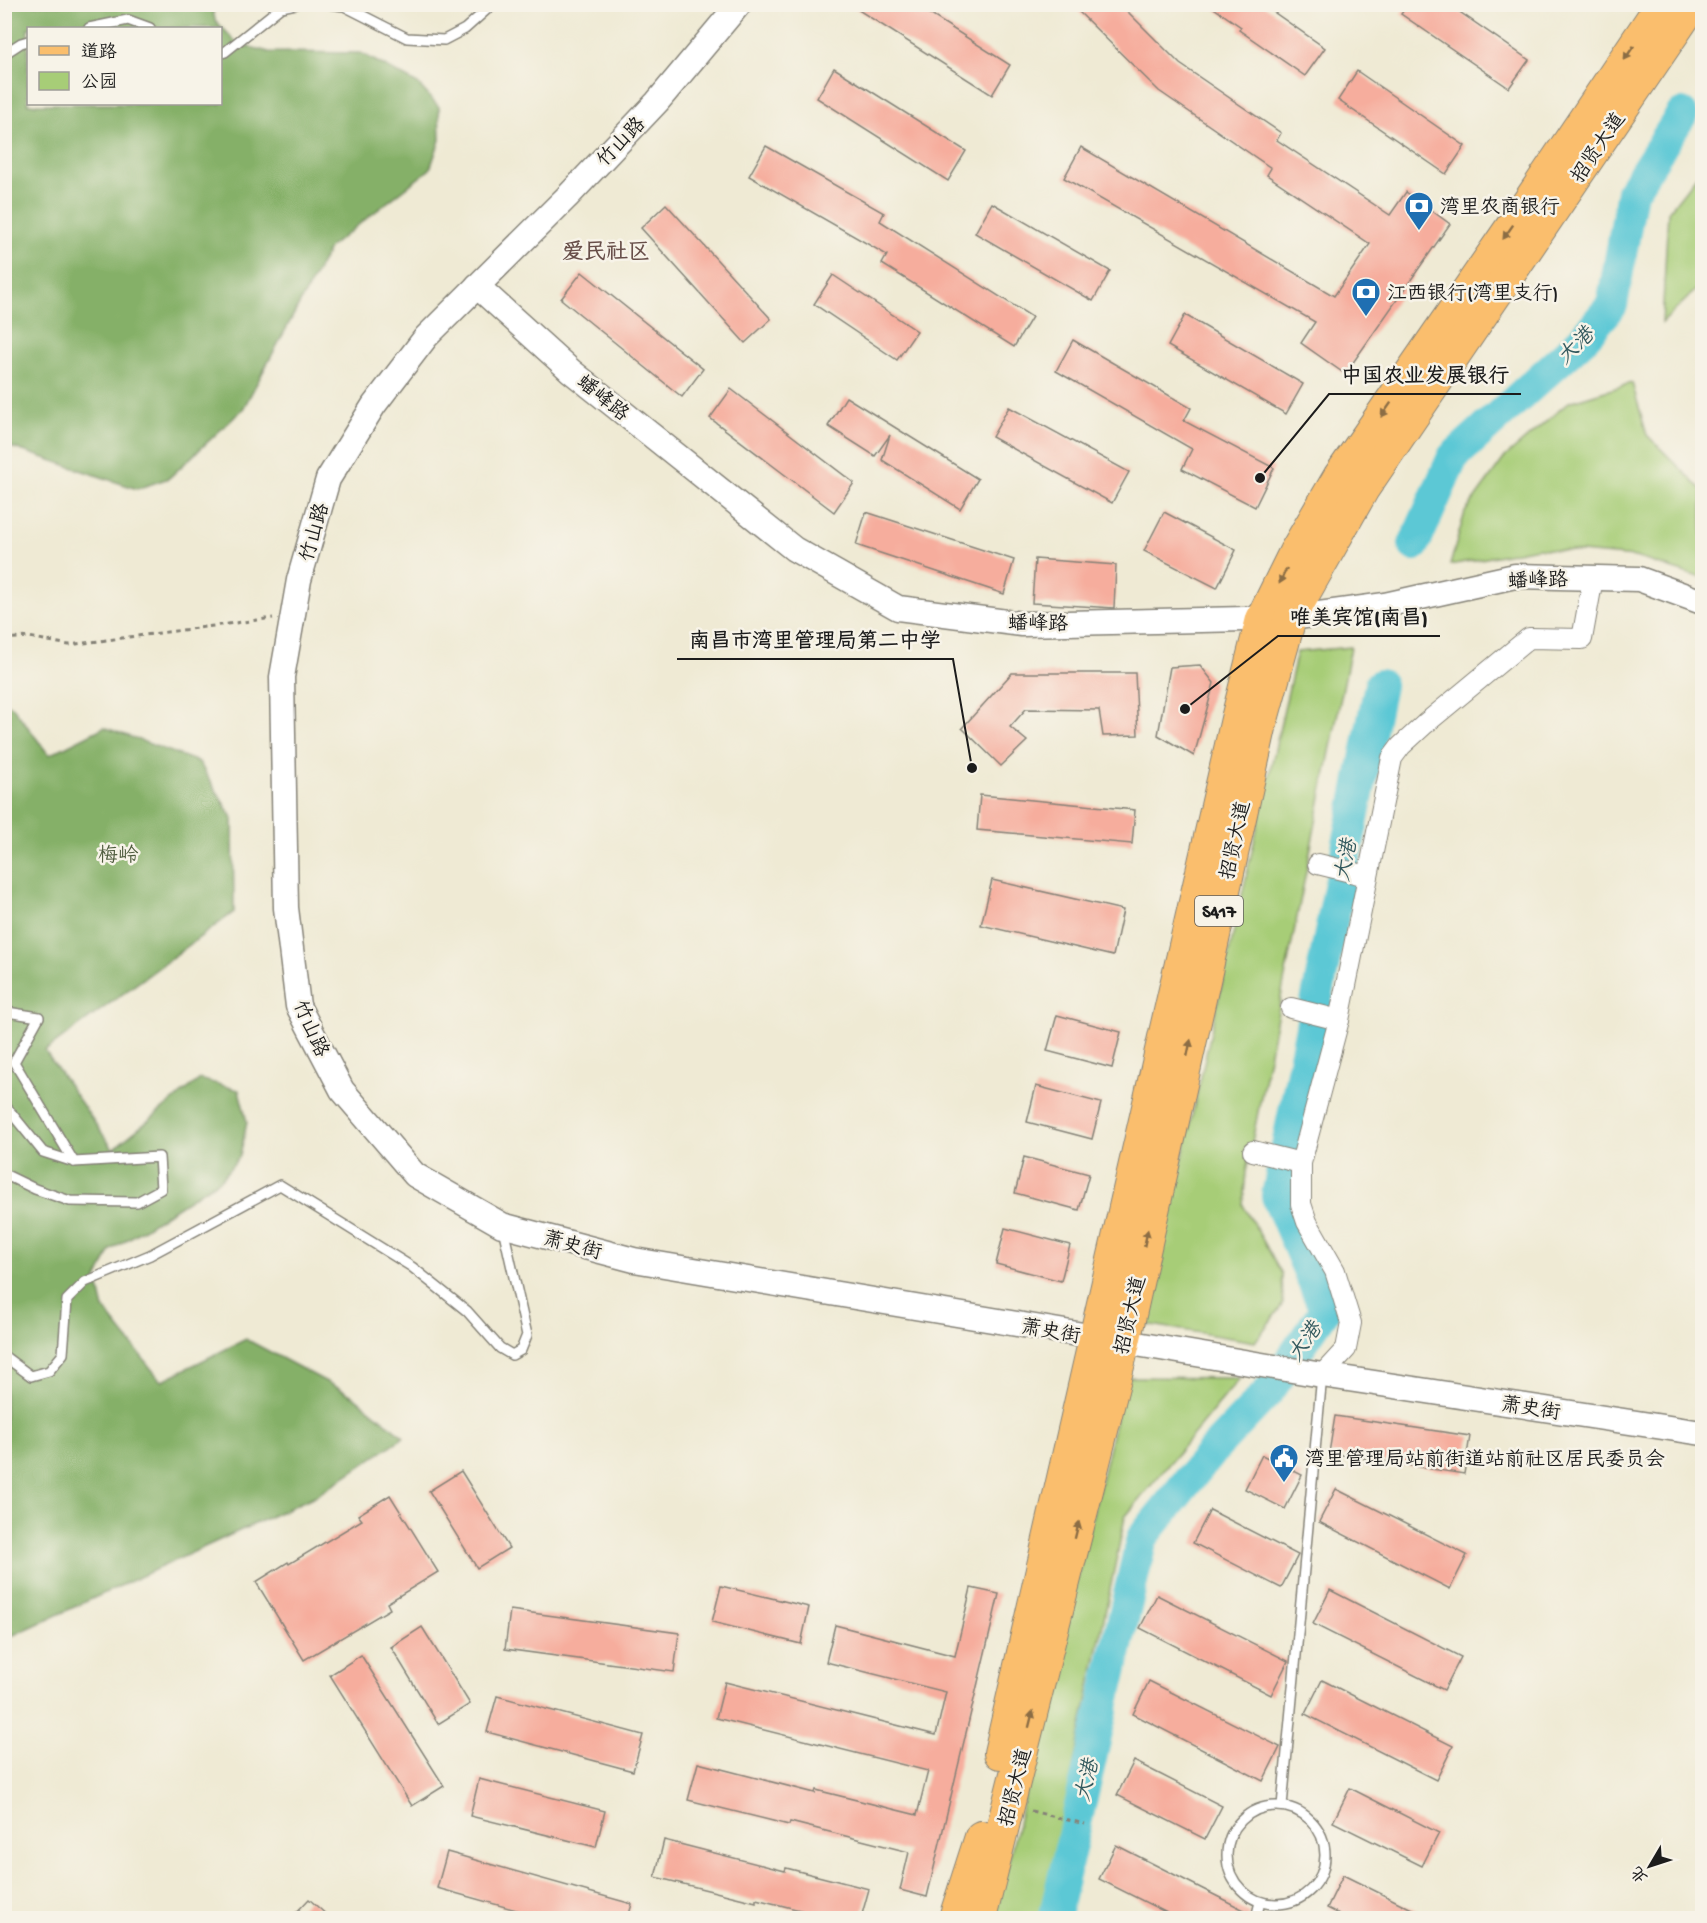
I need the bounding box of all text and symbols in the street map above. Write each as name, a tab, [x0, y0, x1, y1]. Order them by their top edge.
legend	[27, 27, 222, 105]
text: 道路	[81, 42, 117, 64]
one-way arrow	[1624, 45, 1635, 61]
text: 公园	[81, 72, 117, 94]
street label: 招贤大道	[1566, 108, 1632, 189]
street label: 竹山路	[592, 112, 652, 173]
bank icon: 湾里农商银行	[1403, 190, 1435, 232]
place label: 湾里农商银行	[1440, 195, 1560, 221]
one-way arrow	[1502, 224, 1514, 240]
district label: 爱民社区	[562, 239, 650, 267]
bank icon: 江西银行(湾里支行)	[1350, 276, 1382, 318]
place label: 江西银行(湾里支行)	[1387, 282, 1558, 307]
water label: 大港	[1553, 322, 1603, 371]
callout: 中国农业发展银行	[1329, 355, 1521, 394]
text: 中国农业发展银行	[1341, 364, 1509, 391]
street label: 蟠峰路	[571, 370, 634, 428]
one-way arrow	[1380, 402, 1391, 418]
street label: 竹山路	[295, 499, 336, 565]
one-way arrow	[1279, 567, 1288, 584]
street label: 蟠峰路	[1508, 568, 1570, 595]
callout: 唯美宾馆(南昌)	[1278, 597, 1440, 636]
text: 唯美宾馆(南昌)	[1290, 606, 1428, 633]
street label: 蟠峰路	[1008, 611, 1069, 638]
callout: 南昌市湾里管理局第二中学	[677, 620, 953, 659]
text: 南昌市湾里管理局第二中学	[689, 629, 941, 656]
street label: 招贤大道	[1216, 799, 1257, 882]
water label: 大港	[1331, 836, 1365, 884]
park label: 梅岭	[98, 844, 139, 869]
road number: S417	[1195, 896, 1243, 926]
street label: 竹山路	[286, 997, 334, 1062]
one-way arrow	[1184, 1039, 1194, 1057]
street label: 萧史街	[540, 1227, 605, 1266]
one-way arrow	[1142, 1229, 1152, 1247]
street label: 招贤大道	[1110, 1274, 1153, 1357]
street label: 萧史街	[1019, 1315, 1082, 1350]
water label: 大港	[1284, 1316, 1330, 1367]
street label: 萧史街	[1499, 1392, 1562, 1427]
public building icon: 湾里管理局站前街道站前社区居民委员会	[1268, 1442, 1300, 1484]
place label: 湾里管理局站前街道站前社区居民委员会	[1305, 1448, 1665, 1473]
one-way arrow	[1073, 1521, 1083, 1539]
one-way arrow	[1026, 1710, 1036, 1729]
street label: 招贤大道	[995, 1746, 1038, 1829]
water label: 大港	[1072, 1755, 1107, 1804]
north arrow	[1620, 1836, 1680, 1896]
text: 北	[1628, 1861, 1653, 1886]

